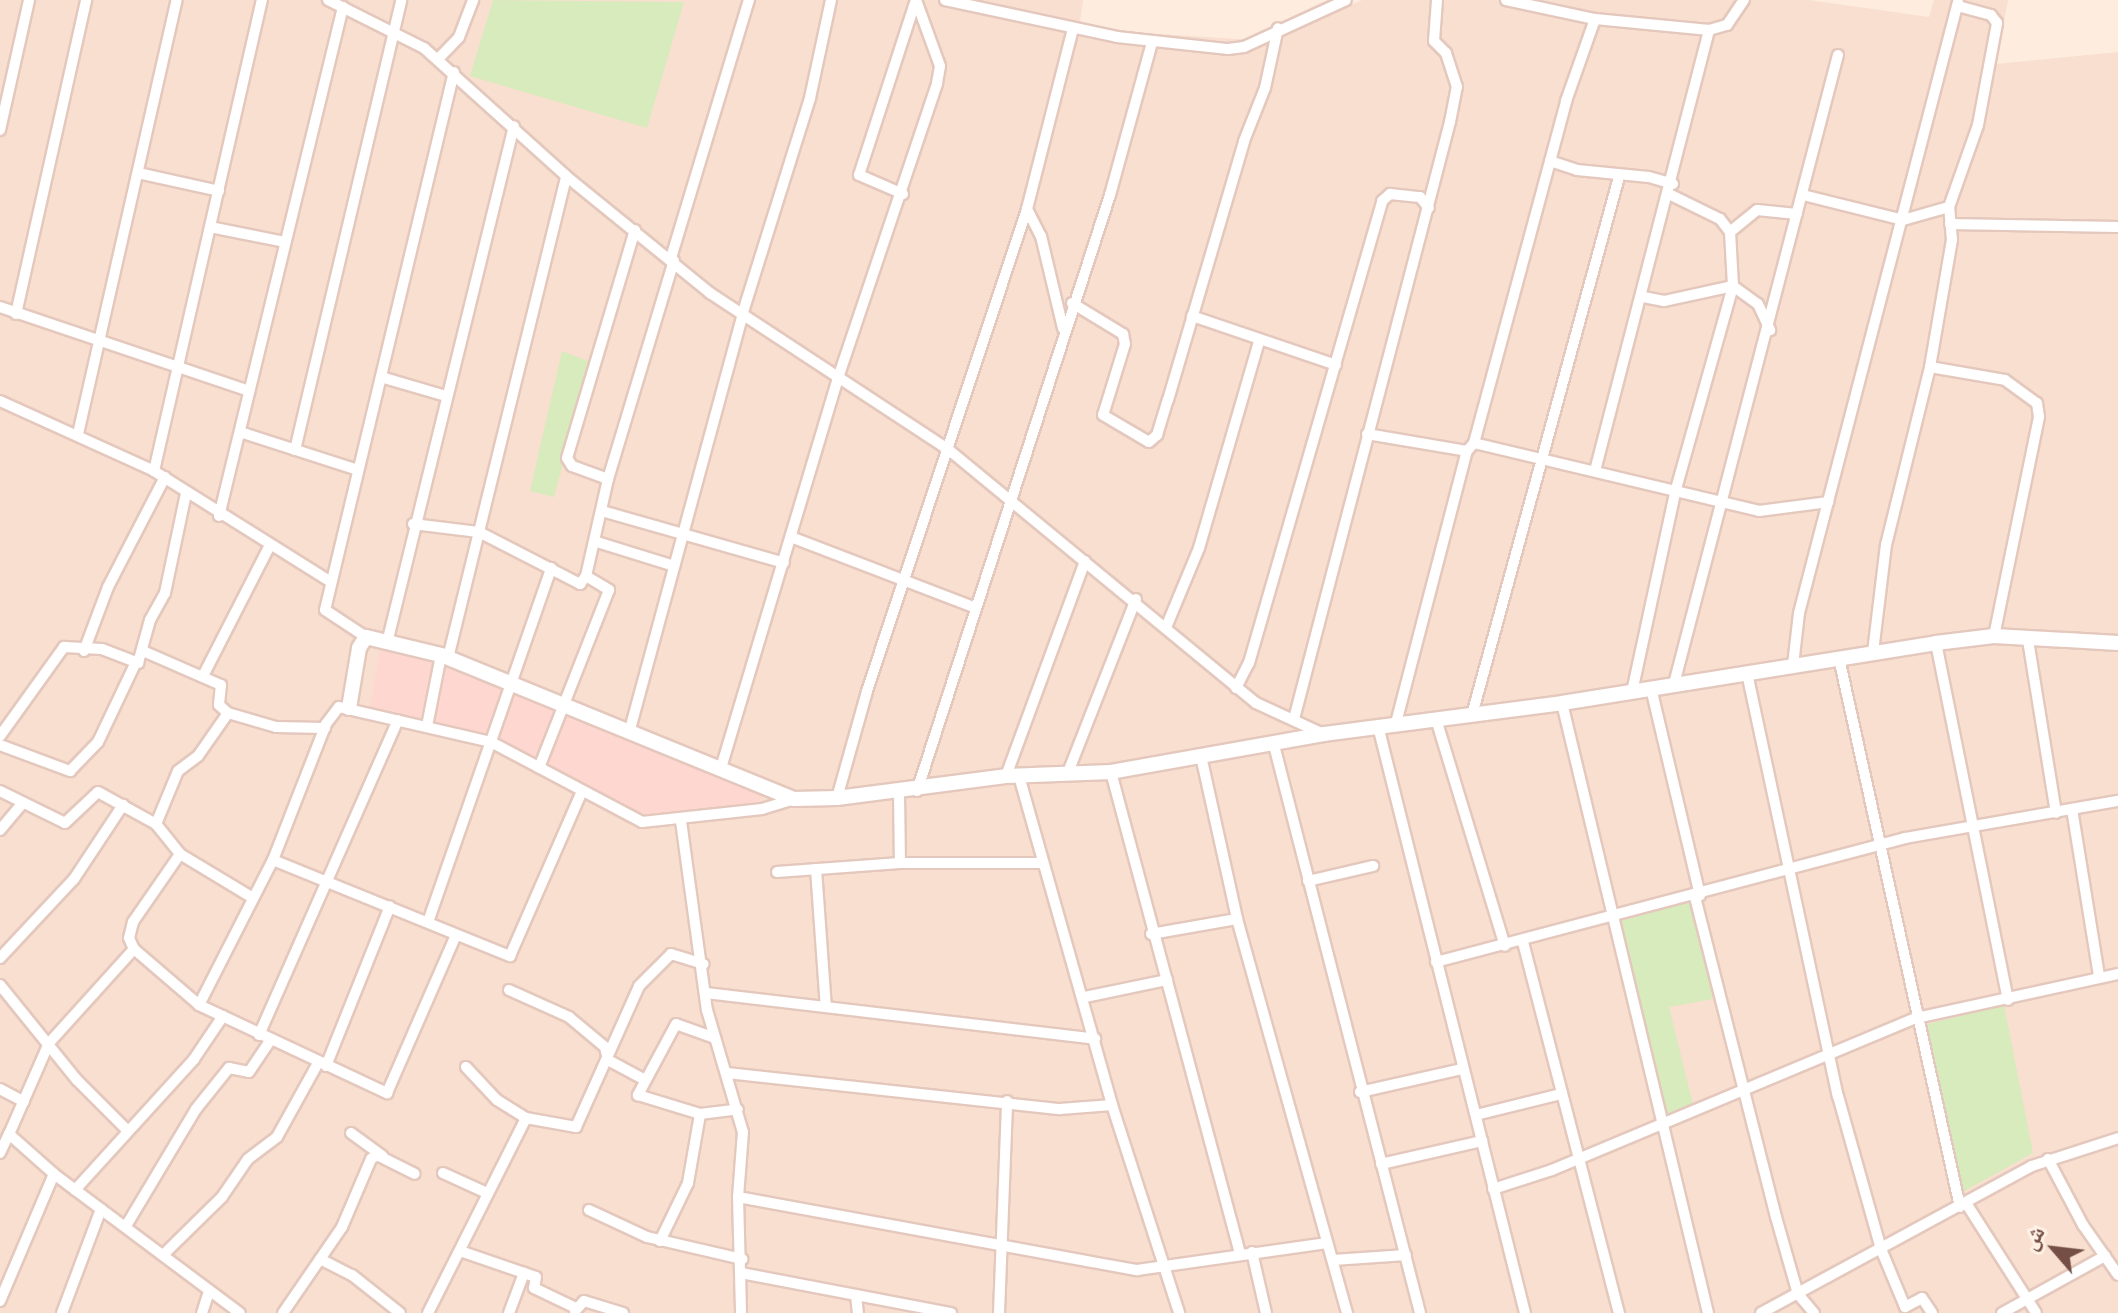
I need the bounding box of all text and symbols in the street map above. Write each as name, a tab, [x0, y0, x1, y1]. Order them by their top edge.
north arrow	[2014, 1209, 2094, 1289]
text: ش	[2015, 1221, 2051, 1255]

